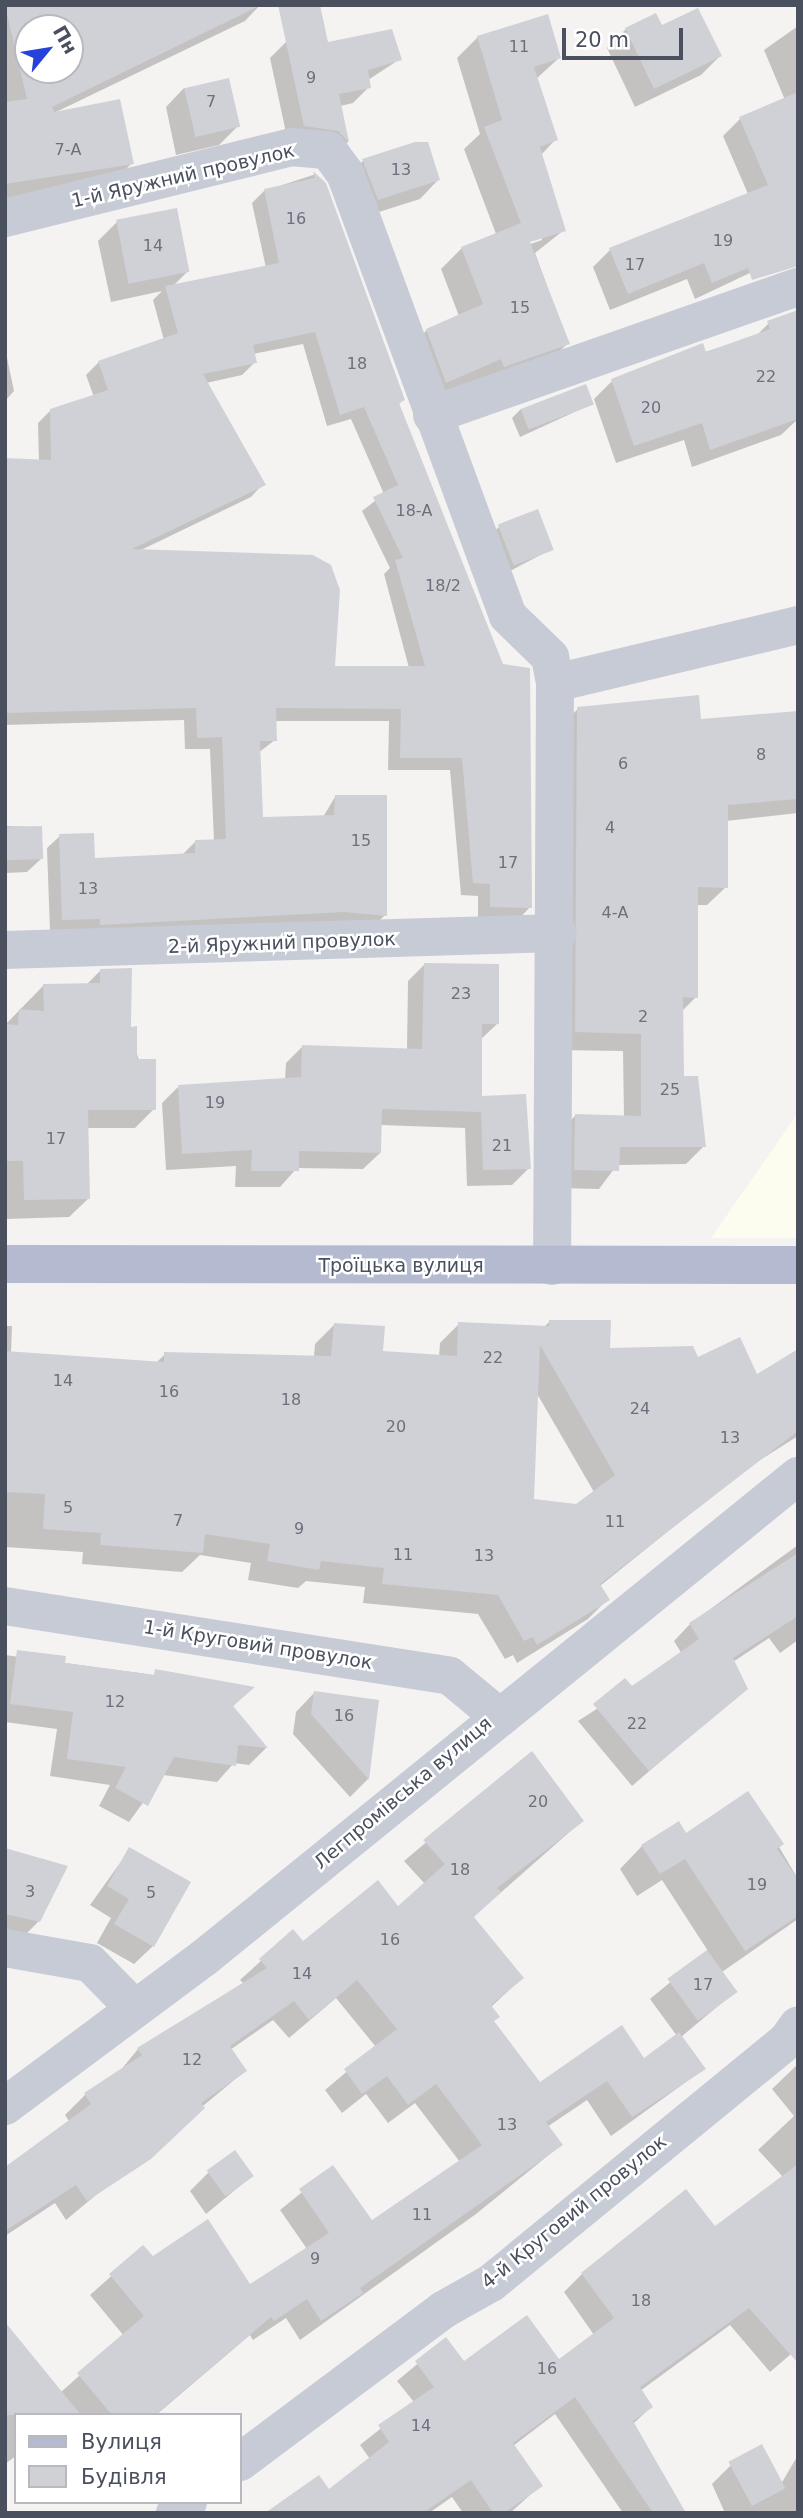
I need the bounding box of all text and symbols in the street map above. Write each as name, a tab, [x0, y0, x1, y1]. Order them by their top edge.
north arrow	[14, 14, 84, 84]
scale bar	[565, 14, 686, 58]
text: Пн	[49, 21, 82, 58]
text: 20 m	[575, 28, 629, 52]
house number: 11	[509, 37, 529, 57]
house number: 9	[306, 68, 316, 88]
house number: 7	[206, 92, 216, 112]
street label: 1-й Яружний провулок	[69, 139, 297, 213]
house number: 7-А	[55, 140, 81, 160]
house number: 13	[391, 160, 411, 180]
house number: 16	[286, 209, 306, 229]
house number: 19	[713, 231, 733, 251]
house number: 14	[143, 236, 163, 256]
house number: 17	[625, 255, 645, 275]
house number: 15	[510, 298, 530, 318]
house number: 18	[347, 354, 367, 374]
house number: 22	[756, 367, 776, 387]
house number: 20	[641, 398, 661, 418]
house number: 18-А	[395, 501, 433, 521]
house number: 18/2	[425, 576, 461, 596]
house number: 8	[756, 745, 766, 765]
house number: 6	[618, 754, 628, 774]
house number: 4	[605, 818, 615, 838]
house number: 15	[351, 831, 371, 851]
house number: 17	[498, 853, 518, 873]
house number: 13	[78, 879, 98, 899]
house number: 4-А	[602, 903, 628, 923]
street label: 2-й Яружний провулок	[168, 928, 396, 958]
house number: 23	[451, 984, 471, 1004]
house number: 2	[638, 1007, 648, 1027]
house number: 25	[660, 1080, 680, 1100]
house number: 19	[205, 1093, 225, 1113]
house number: 17	[46, 1129, 66, 1149]
house number: 21	[492, 1136, 512, 1156]
street label: Троїцька вулиця	[318, 1255, 484, 1277]
house number: 22	[483, 1348, 503, 1368]
house number: 14	[53, 1371, 73, 1391]
house number: 16	[159, 1382, 179, 1402]
house number: 18	[281, 1390, 301, 1410]
house number: 24	[630, 1399, 650, 1419]
house number: 20	[386, 1417, 406, 1437]
house number: 13	[720, 1428, 740, 1448]
house number: 5	[63, 1498, 73, 1518]
house number: 7	[173, 1511, 183, 1531]
house number: 11	[605, 1512, 625, 1532]
house number: 9	[294, 1519, 304, 1539]
house number: 11	[393, 1545, 413, 1565]
house number: 13	[474, 1546, 494, 1566]
street label: 1-й Круговий провулок	[142, 1616, 374, 1674]
house number: 12	[105, 1692, 125, 1712]
house number: 16	[334, 1706, 354, 1726]
street label: Легпромівська вулиця	[310, 1712, 496, 1874]
house number: 22	[627, 1714, 647, 1734]
house number: 20	[528, 1792, 548, 1812]
house number: 18	[450, 1860, 470, 1880]
house number: 19	[747, 1875, 767, 1895]
house number: 3	[25, 1882, 35, 1902]
house number: 5	[146, 1883, 156, 1903]
house number: 16	[380, 1930, 400, 1950]
house number: 14	[292, 1964, 312, 1984]
house number: 17	[693, 1975, 713, 1995]
house number: 12	[182, 2050, 202, 2070]
house number: 13	[497, 2115, 517, 2135]
street label: 4-й Круговий провулок	[477, 2130, 671, 2294]
house number: 11	[412, 2205, 432, 2225]
house number: 9	[310, 2249, 320, 2269]
house number: 18	[631, 2291, 651, 2311]
house number: 16	[537, 2359, 557, 2379]
legend	[14, 2413, 242, 2504]
house number: 14	[411, 2416, 431, 2436]
text: Вулиця	[81, 2430, 162, 2454]
text: Будівля	[81, 2465, 167, 2489]

